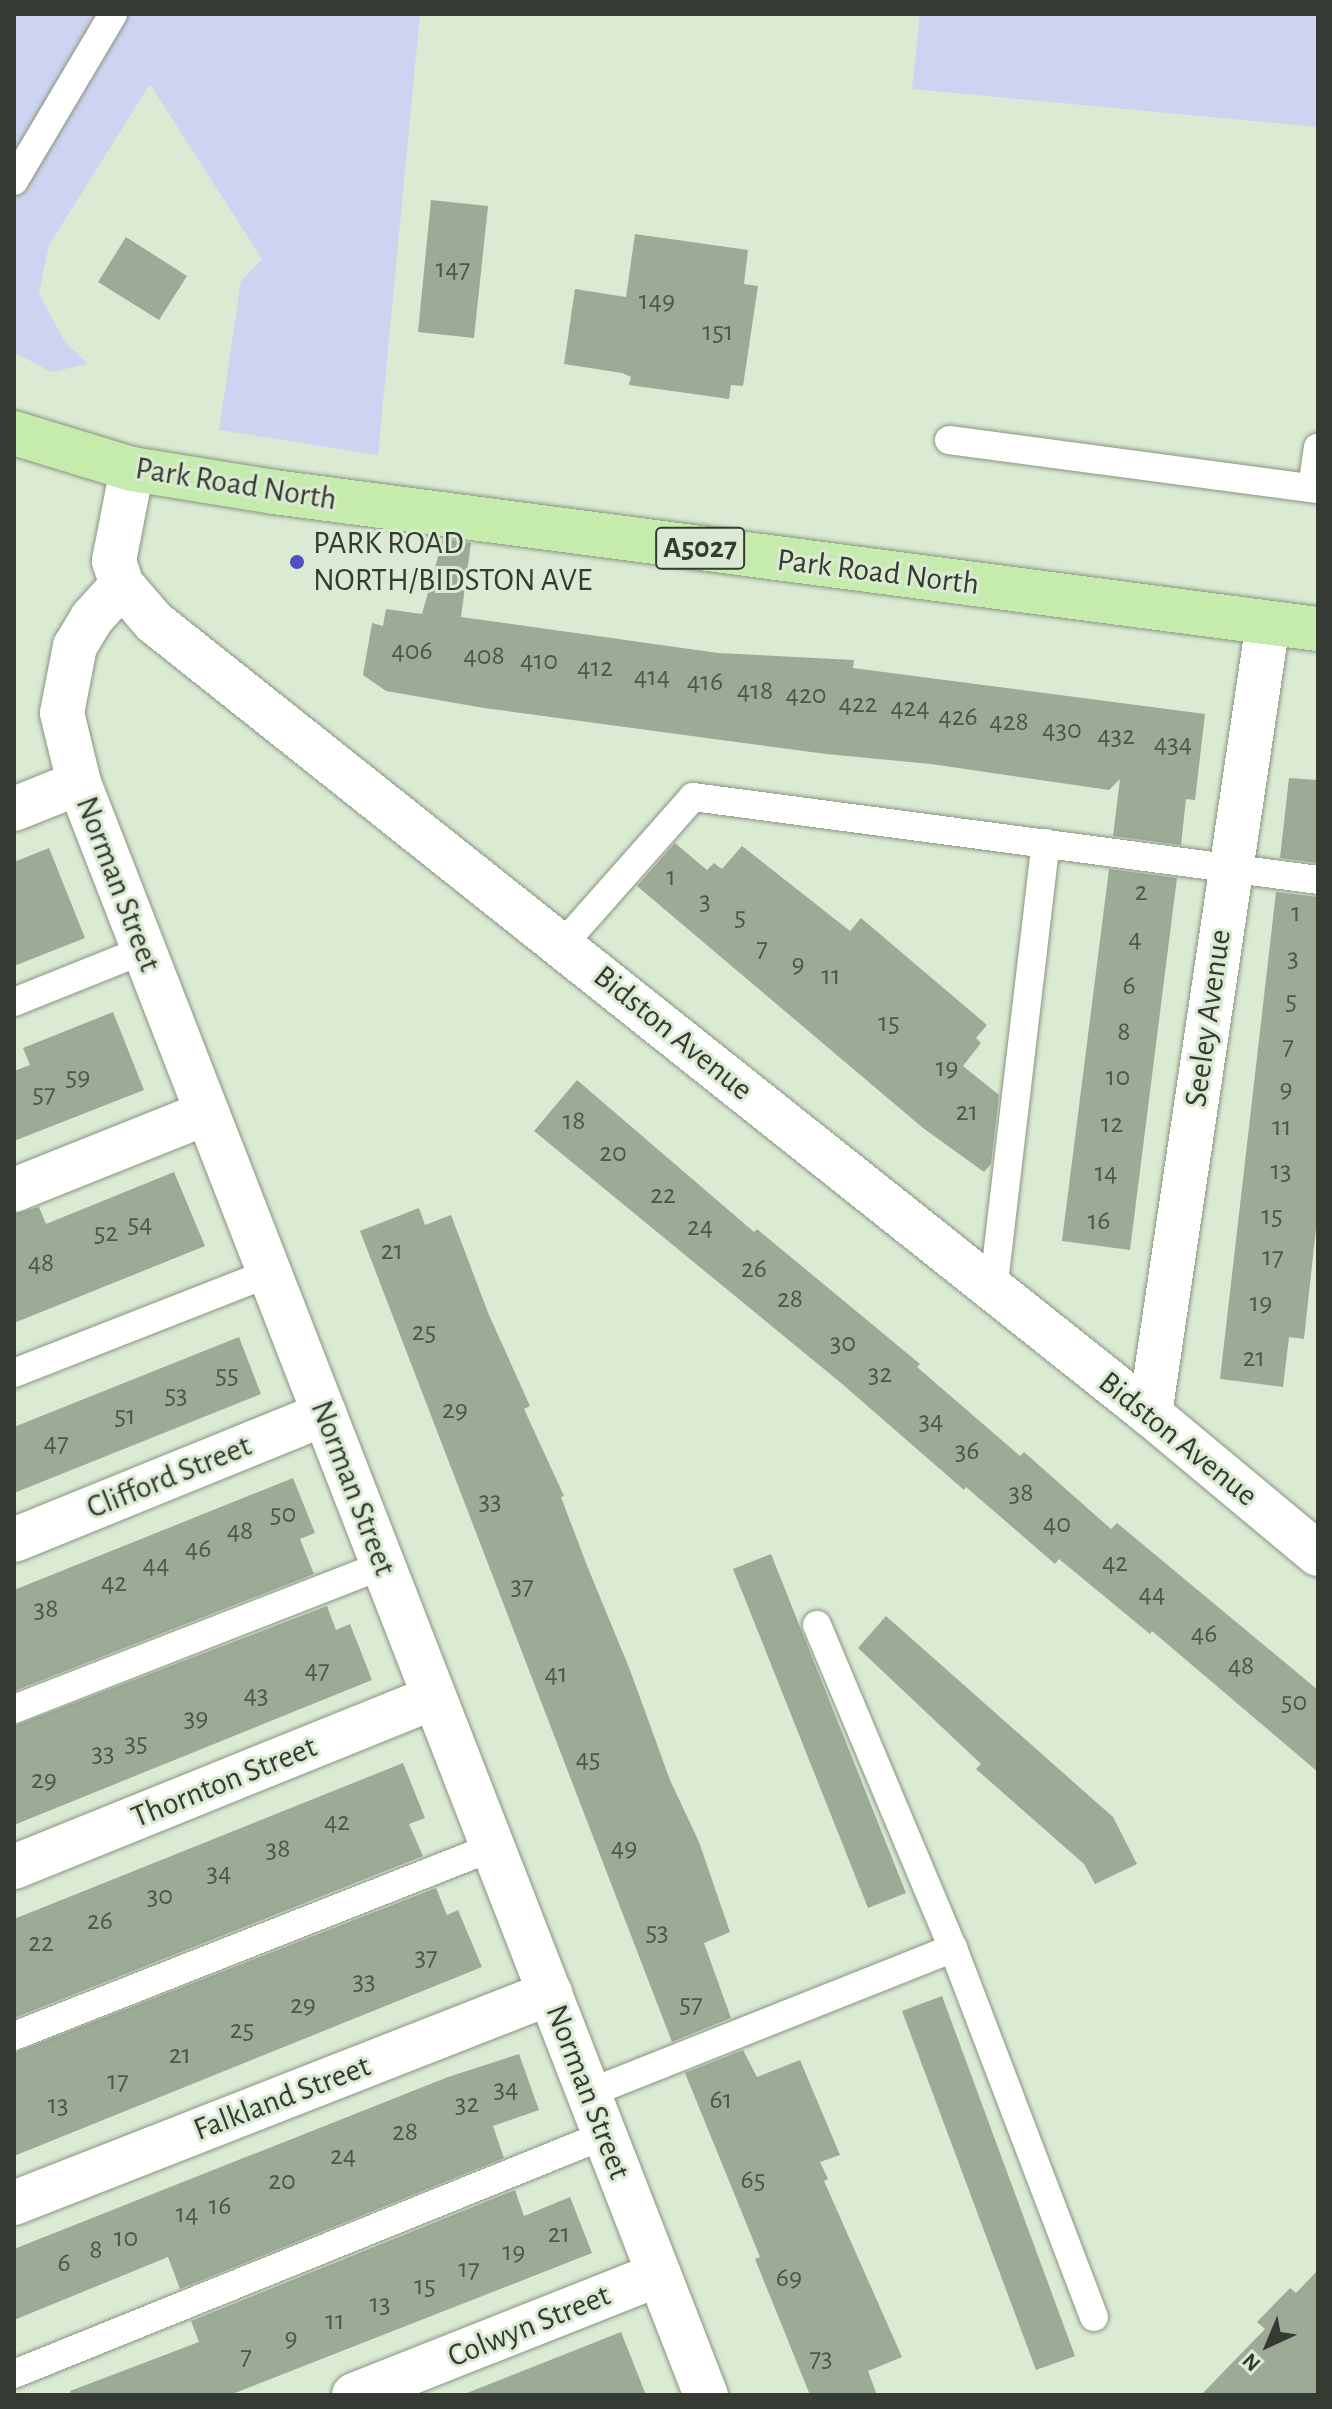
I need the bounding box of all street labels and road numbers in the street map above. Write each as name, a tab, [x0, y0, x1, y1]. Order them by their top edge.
street label: Park Road North	[133, 449, 339, 519]
road number: A5027	[654, 522, 746, 574]
street label: Park Road North	[775, 541, 981, 603]
street label: Norman Street	[67, 791, 169, 977]
street label: Seeley Avenue	[1177, 927, 1239, 1109]
street label: Bidston Avenue	[586, 957, 760, 1109]
street label: Bidston Avenue	[1091, 1363, 1265, 1515]
street label: Norman Street	[302, 1395, 404, 1581]
street label: Clifford Street	[81, 1427, 257, 1527]
street label: Thornton Street	[126, 1727, 322, 1837]
street label: Norman Street	[537, 1999, 639, 2185]
street label: Falkland Street	[188, 2047, 376, 2149]
street label: Colwyn Street	[442, 2276, 616, 2376]

